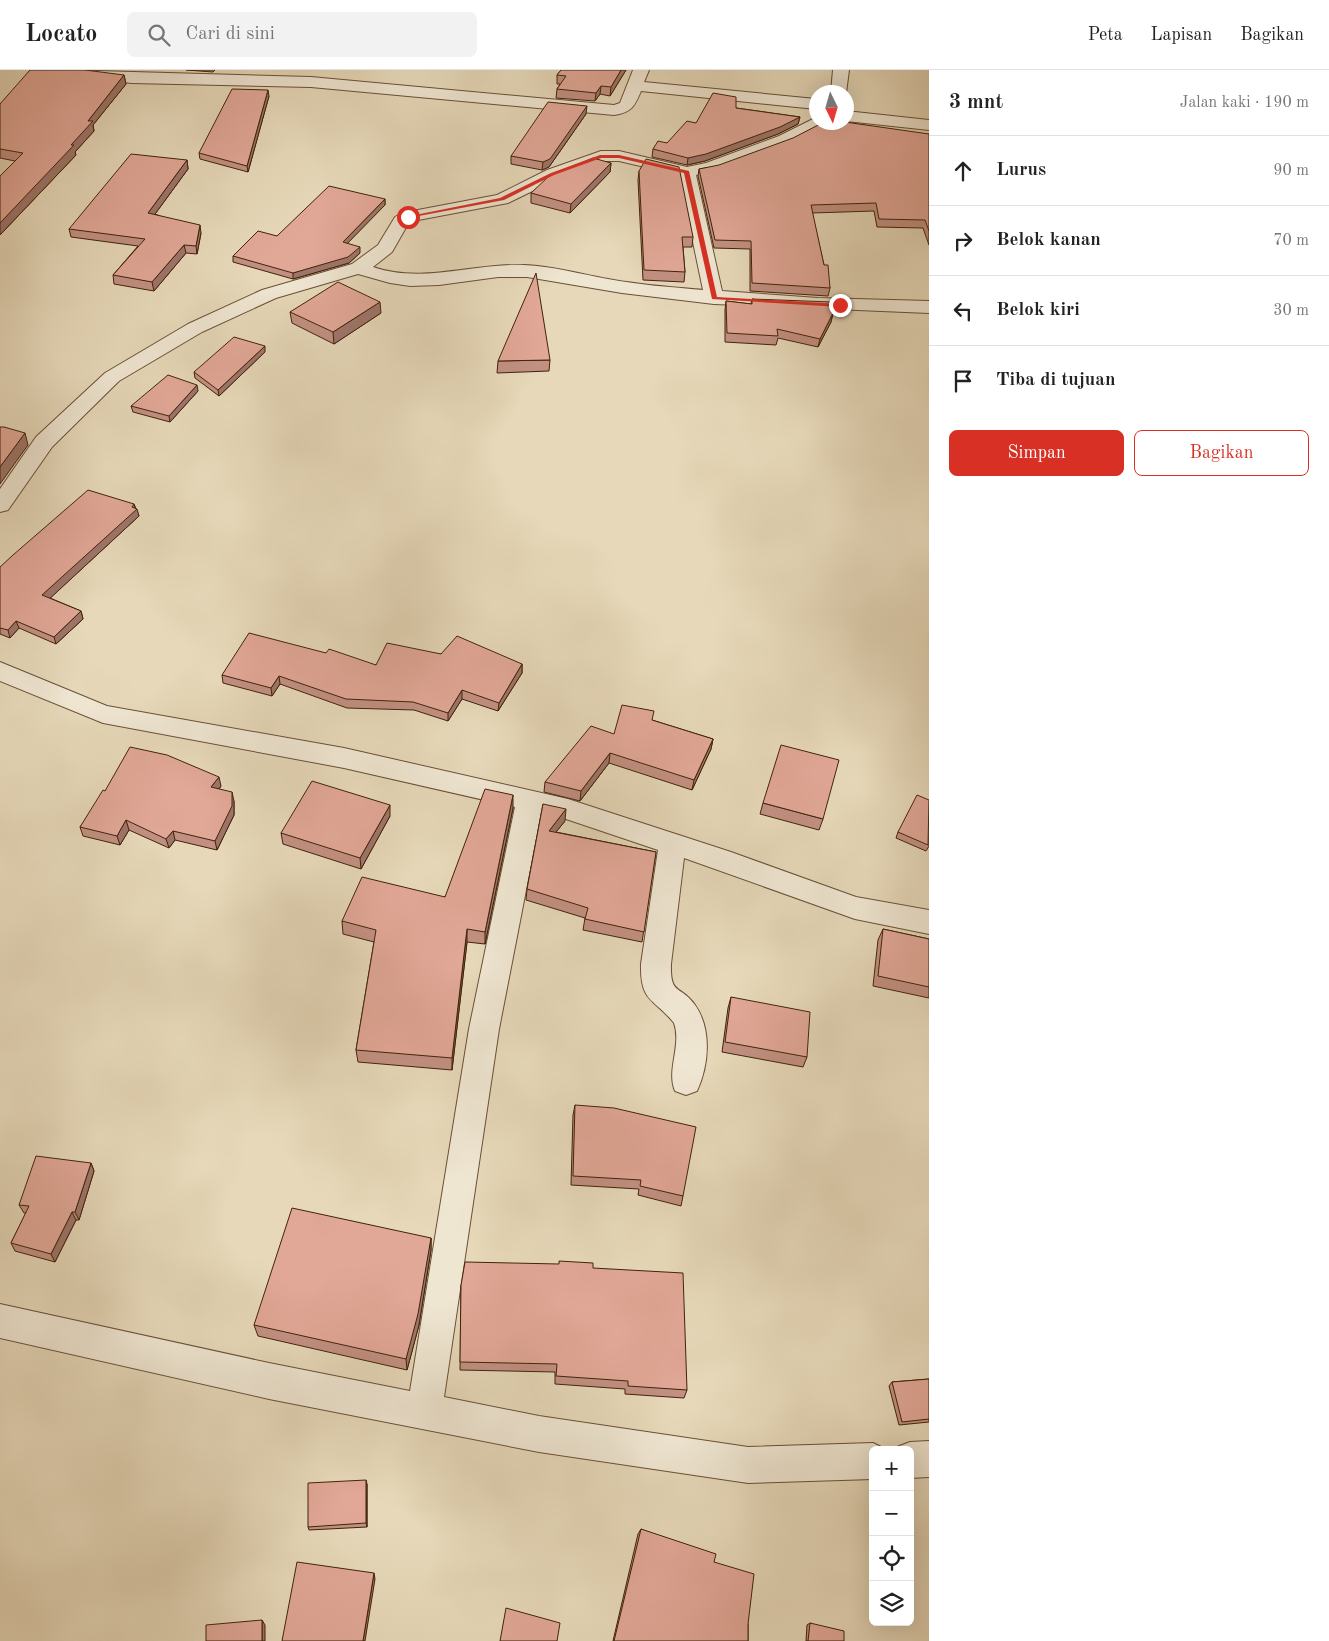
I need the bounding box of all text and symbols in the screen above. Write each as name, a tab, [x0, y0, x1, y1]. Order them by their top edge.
search box	[127, 12, 477, 57]
icon: search	[145, 21, 173, 49]
text: Locato	[25, 23, 97, 47]
text: Cari di sini	[185, 25, 275, 44]
text: Peta	[1088, 26, 1123, 44]
text: Lapisan	[1151, 26, 1212, 44]
text: Bagikan	[1240, 26, 1304, 44]
north arrow	[809, 85, 854, 130]
text: 3 mnt	[949, 92, 1003, 113]
text: Jalan kaki · 190 m	[1180, 95, 1309, 111]
icon: ahead	[949, 157, 977, 185]
text: Lurus	[996, 161, 1046, 180]
text: 90 m	[1273, 163, 1309, 179]
route start	[397, 206, 420, 229]
icon: right	[949, 227, 977, 255]
text: Belok kanan	[996, 231, 1101, 250]
text: 70 m	[1273, 233, 1309, 249]
route end	[829, 294, 852, 317]
icon: left	[949, 297, 977, 325]
text: Belok kiri	[996, 301, 1080, 320]
text: 30 m	[1273, 303, 1309, 319]
icon: arrive	[949, 367, 977, 395]
text: Tiba di tujuan	[996, 371, 1116, 390]
button: Simpan	[949, 430, 1124, 476]
button: Bagikan	[1134, 430, 1309, 476]
map controls	[869, 1446, 914, 1626]
button: +	[869, 1446, 914, 1491]
button: −	[869, 1491, 914, 1536]
button: locate	[869, 1536, 914, 1581]
button: layers	[869, 1581, 914, 1626]

